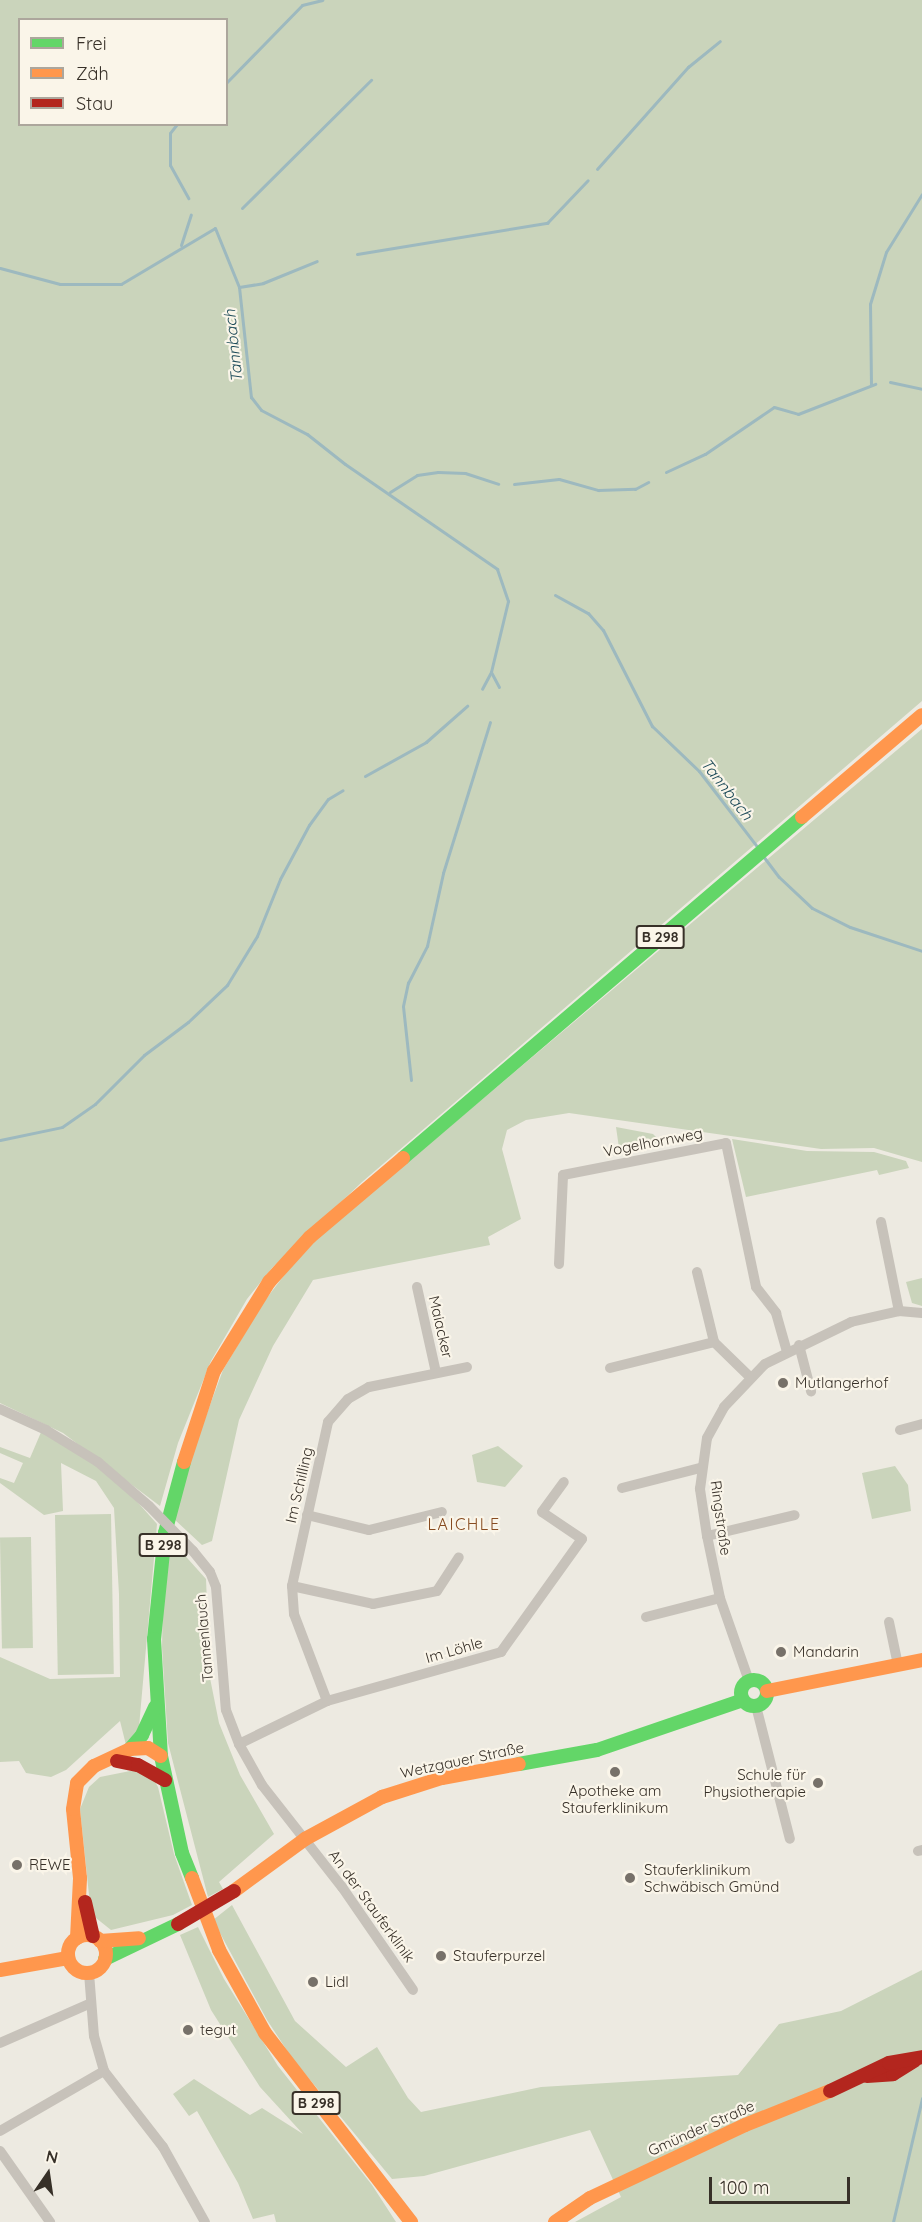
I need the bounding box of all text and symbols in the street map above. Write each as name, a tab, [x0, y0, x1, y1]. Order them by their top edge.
legend	[18, 18, 228, 126]
text: Frei	[76, 32, 107, 55]
text: Zäh	[76, 62, 109, 85]
text: Stau	[76, 92, 113, 115]
water label: Tannbach	[220, 309, 246, 383]
water label: Tannbach	[697, 754, 757, 824]
road number: B 298	[634, 926, 686, 948]
street label: Vogelhornweg	[602, 1124, 704, 1160]
street label: Maiacker	[425, 1294, 457, 1360]
place label: Mutlangerhof	[795, 1374, 889, 1392]
marker: Mutlangerhof	[776, 1376, 790, 1390]
street label: Im Schilling	[282, 1445, 316, 1525]
street label: Ringstraße	[707, 1479, 735, 1557]
district label: LAICHLE	[428, 1514, 500, 1534]
road number: B 298	[138, 1534, 188, 1556]
street label: Tannenlauch	[191, 1593, 217, 1683]
street label: Im Löhle	[423, 1633, 485, 1667]
place label: Mandarin	[793, 1643, 859, 1661]
marker: Mandarin	[774, 1645, 788, 1659]
street label: Wetzgauer Straße	[399, 1738, 525, 1782]
marker: Apotheke am Stauferklinikum	[608, 1765, 622, 1779]
place label: Schule für Physiotherapie	[703, 1765, 806, 1800]
marker: Schule für Physiotherapie	[811, 1776, 825, 1790]
place label: Apotheke am Stauferklinikum	[562, 1781, 668, 1816]
street label: An der Stauferklinik	[325, 1846, 419, 1966]
place label: REWE	[29, 1856, 71, 1874]
marker: REWE	[10, 1858, 24, 1872]
place label: Stauferklinikum Schwäbisch Gmünd	[644, 1860, 779, 1895]
marker: Stauferklinikum Schwäbisch Gmünd	[621, 1869, 639, 1887]
place label: Stauferpurzel	[453, 1947, 545, 1965]
marker: Stauferpurzel	[434, 1949, 448, 1963]
place label: Lidl	[325, 1973, 349, 1991]
marker: Lidl	[306, 1975, 320, 1989]
place label: tegut	[200, 2021, 236, 2039]
marker: tegut	[181, 2023, 195, 2037]
road number: B 298	[290, 2092, 342, 2114]
street label: Gmünder Straße	[645, 2096, 757, 2160]
north arrow	[18, 2144, 78, 2204]
text: N	[44, 2145, 60, 2168]
scale bar	[712, 2165, 853, 2203]
text: 100 m	[720, 2176, 769, 2199]

